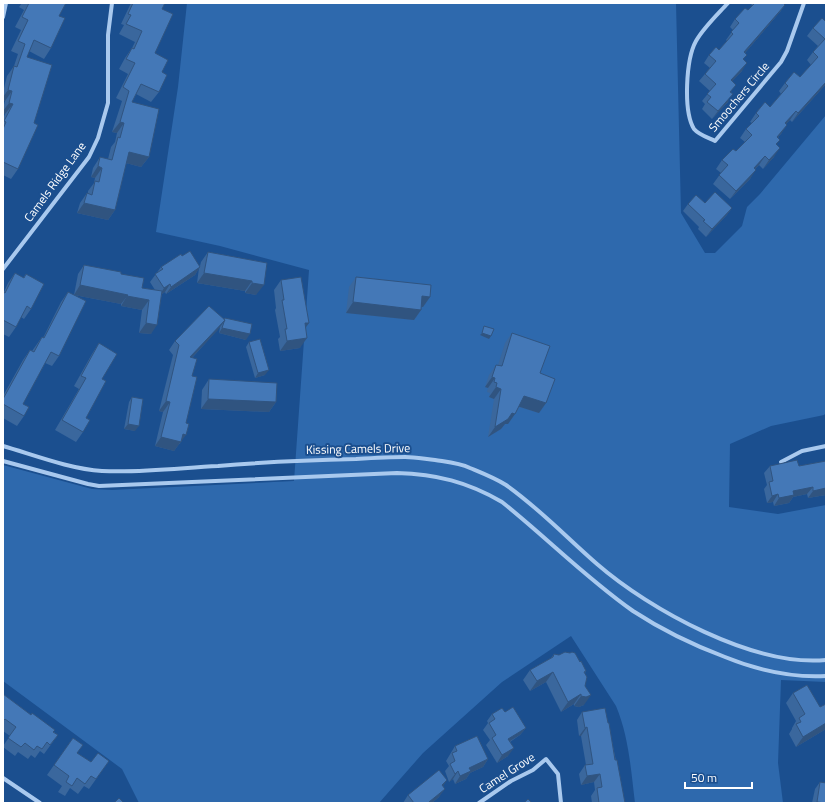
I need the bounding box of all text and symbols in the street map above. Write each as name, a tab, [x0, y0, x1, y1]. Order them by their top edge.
street label: Smoochers Circle	[704, 57, 774, 136]
street label: Camels Ridge Lane	[19, 138, 90, 226]
street label: Kissing Camels Drive	[306, 438, 410, 459]
street label: Camel Grove	[475, 747, 538, 798]
scale bar	[685, 764, 752, 790]
text: 50 m	[691, 768, 717, 787]

